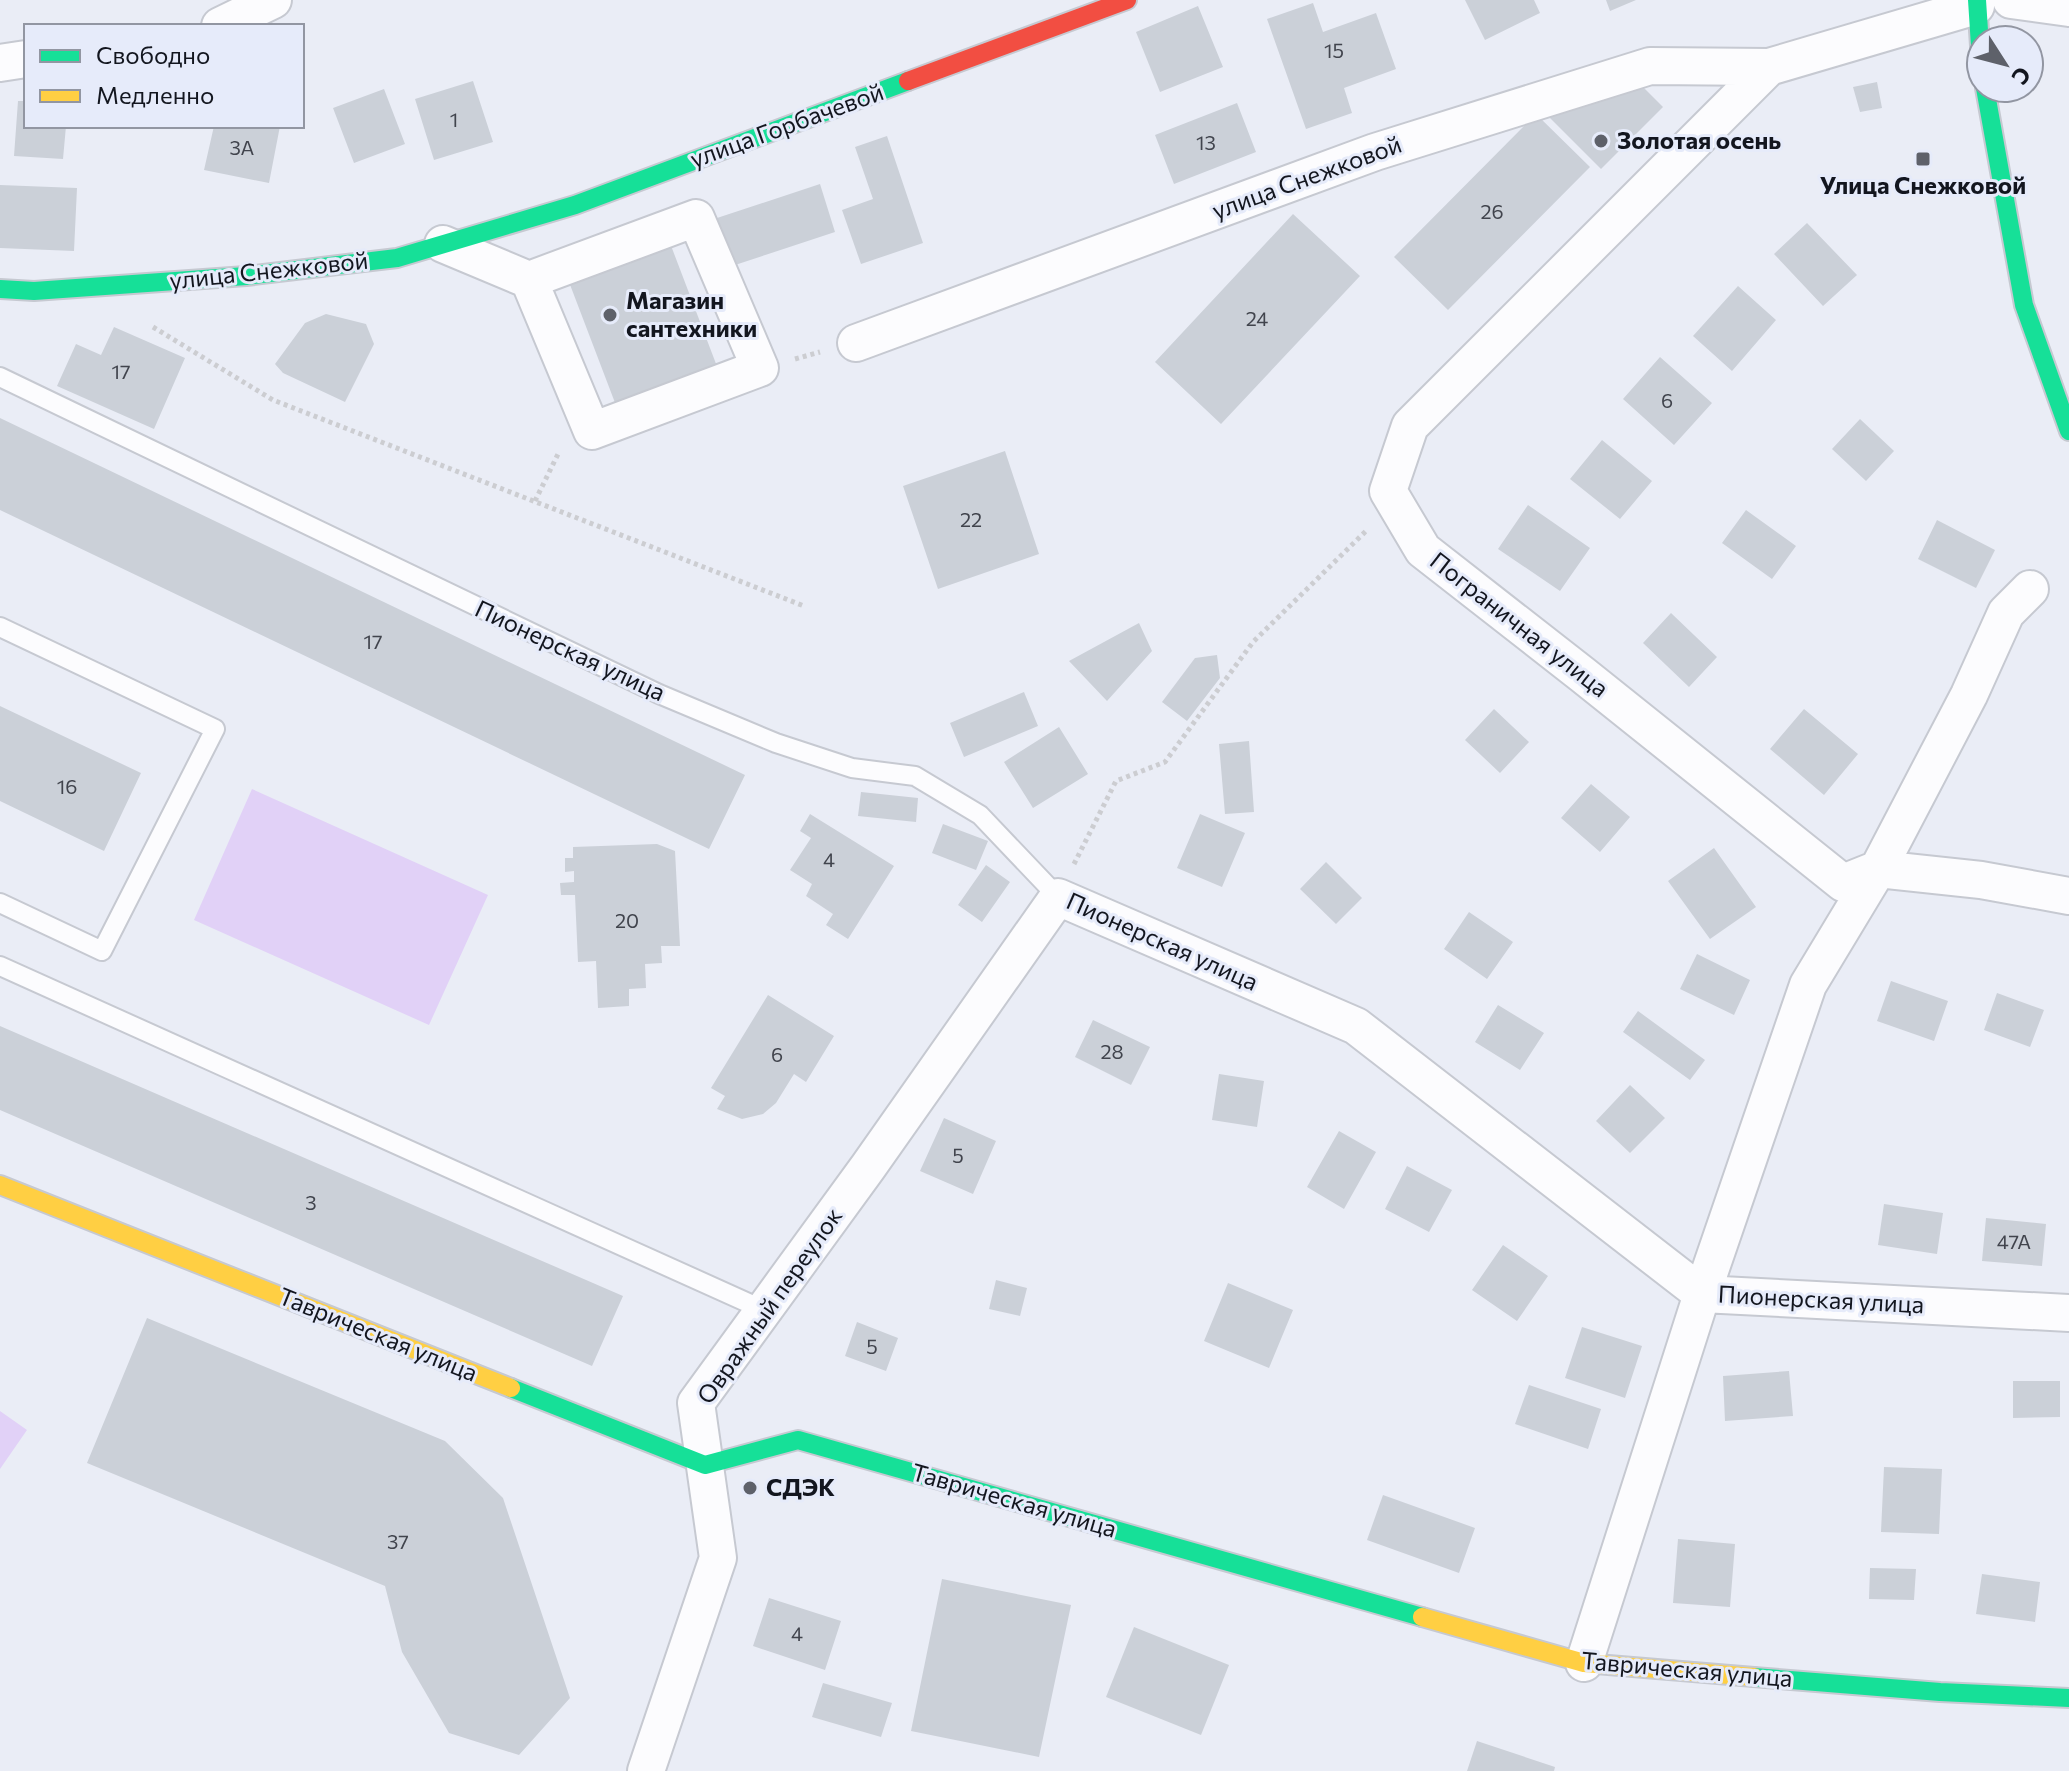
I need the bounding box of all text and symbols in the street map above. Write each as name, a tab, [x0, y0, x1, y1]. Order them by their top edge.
legend	[24, 24, 304, 128]
north arrow	[1965, 24, 2045, 104]
house number: 15	[1324, 38, 1344, 62]
text: Свободно	[96, 40, 210, 69]
text: С	[2006, 62, 2037, 90]
street label: улица Горбачевой	[686, 76, 887, 173]
text: Медленно	[96, 80, 214, 109]
house number: 1	[450, 107, 458, 131]
place label: Золотая осень	[1617, 125, 1781, 154]
street label: улица Снежковой	[1208, 129, 1405, 224]
house number: 13	[1196, 130, 1216, 154]
marker: Золотая осень	[1592, 132, 1610, 150]
house number: 3А	[230, 135, 255, 159]
marker: Улица Снежковой	[1914, 150, 1932, 168]
place label: Улица Снежковой	[1820, 170, 2026, 199]
house number: 26	[1480, 199, 1504, 223]
street label: улица Снежковой	[168, 245, 370, 294]
place label: Магазин сантехники	[626, 285, 757, 342]
marker: Магазин сантехники	[601, 306, 619, 324]
house number: 24	[1246, 306, 1268, 330]
house number: 17	[111, 359, 131, 383]
house number: 6	[1661, 388, 1673, 412]
house number: 22	[960, 507, 982, 531]
street label: Пограничная улица	[1425, 545, 1615, 702]
street label: Пионерская улица	[471, 593, 670, 706]
house number: 17	[363, 629, 383, 653]
house number: 16	[57, 774, 77, 798]
house number: 4	[823, 847, 835, 871]
street label: Пионерская улица	[1062, 885, 1263, 996]
house number: 20	[615, 908, 639, 932]
house number: 28	[1100, 1039, 1124, 1063]
house number: 6	[771, 1042, 783, 1066]
house number: 5	[952, 1143, 964, 1167]
house number: 3	[305, 1190, 317, 1214]
street label: Овражный переулок	[690, 1201, 847, 1409]
house number: 47А	[1997, 1229, 2031, 1253]
street label: Пионерская улица	[1717, 1279, 1925, 1318]
street label: Таврическая улица	[275, 1281, 482, 1387]
house number: 5	[866, 1334, 878, 1358]
street label: Таврическая улица	[909, 1456, 1120, 1543]
place label: СДЭК	[766, 1472, 835, 1501]
marker: СДЭК	[741, 1479, 759, 1497]
house number: 37	[387, 1529, 409, 1553]
house number: 4	[791, 1621, 803, 1645]
street label: Таврическая улица	[1580, 1645, 1794, 1692]

